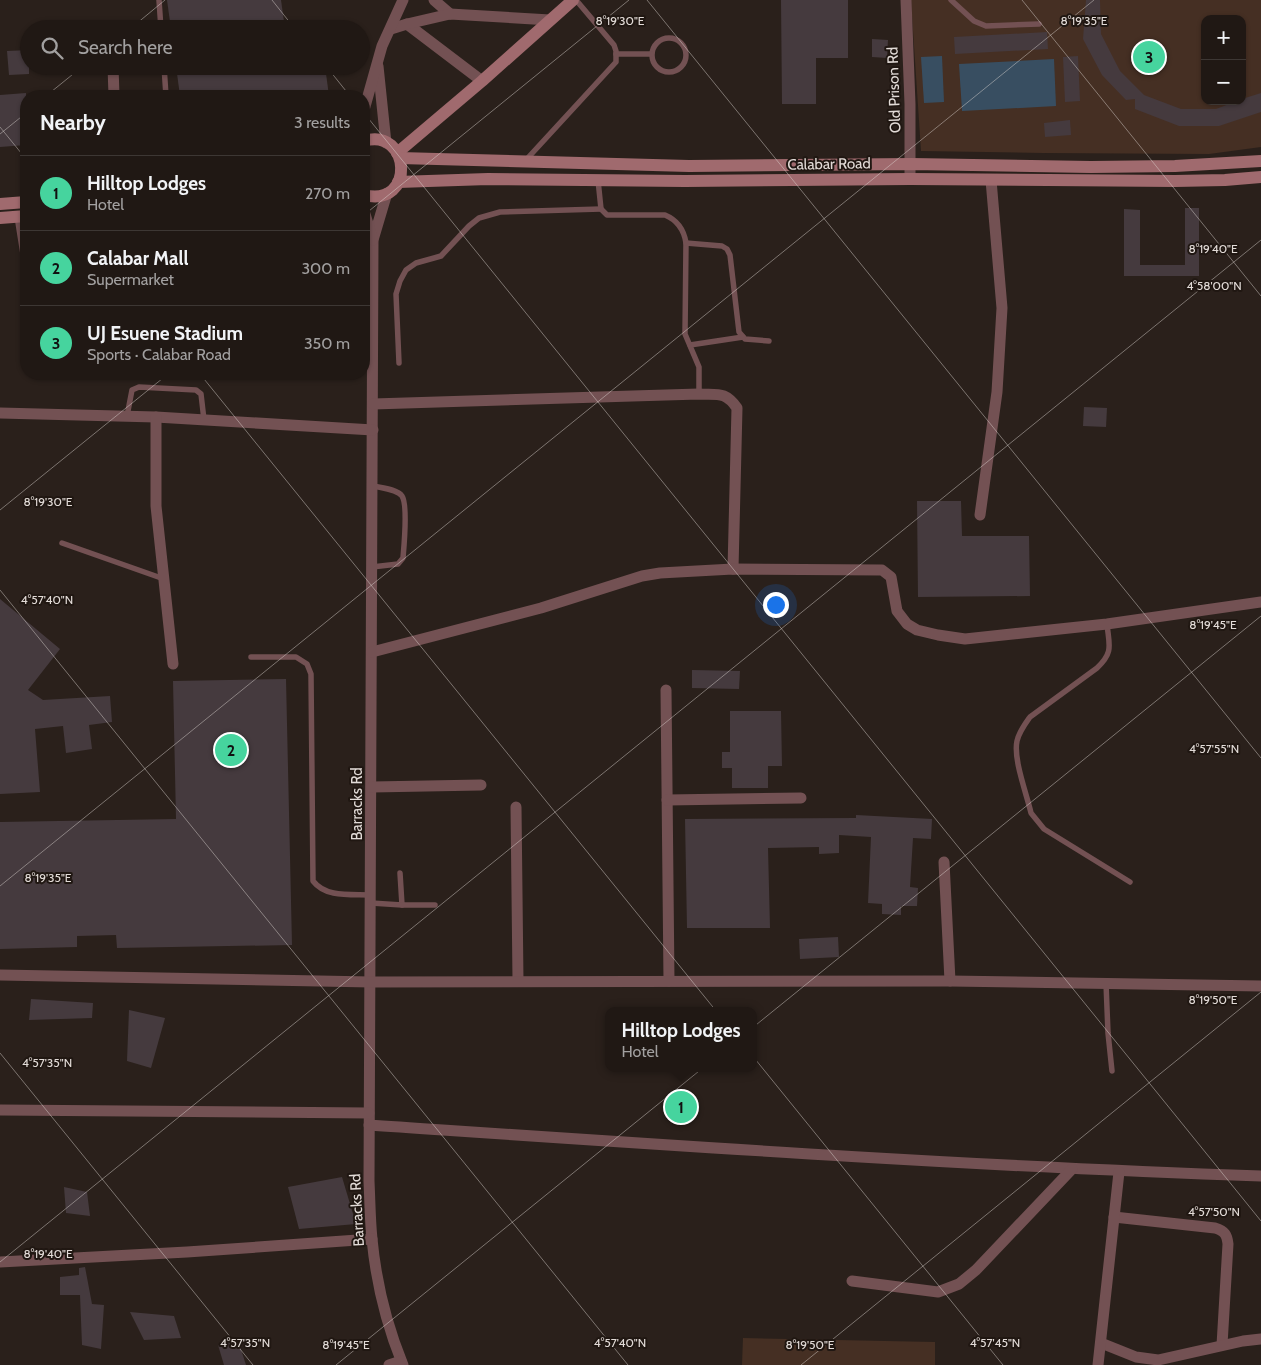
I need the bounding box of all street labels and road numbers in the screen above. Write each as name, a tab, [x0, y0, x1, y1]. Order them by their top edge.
street label: Old Prison Rd	[883, 47, 905, 133]
street label: Calabar Road	[787, 154, 871, 174]
street label: Barracks Rd	[348, 768, 366, 840]
street label: Barracks Rd	[346, 1173, 368, 1247]

